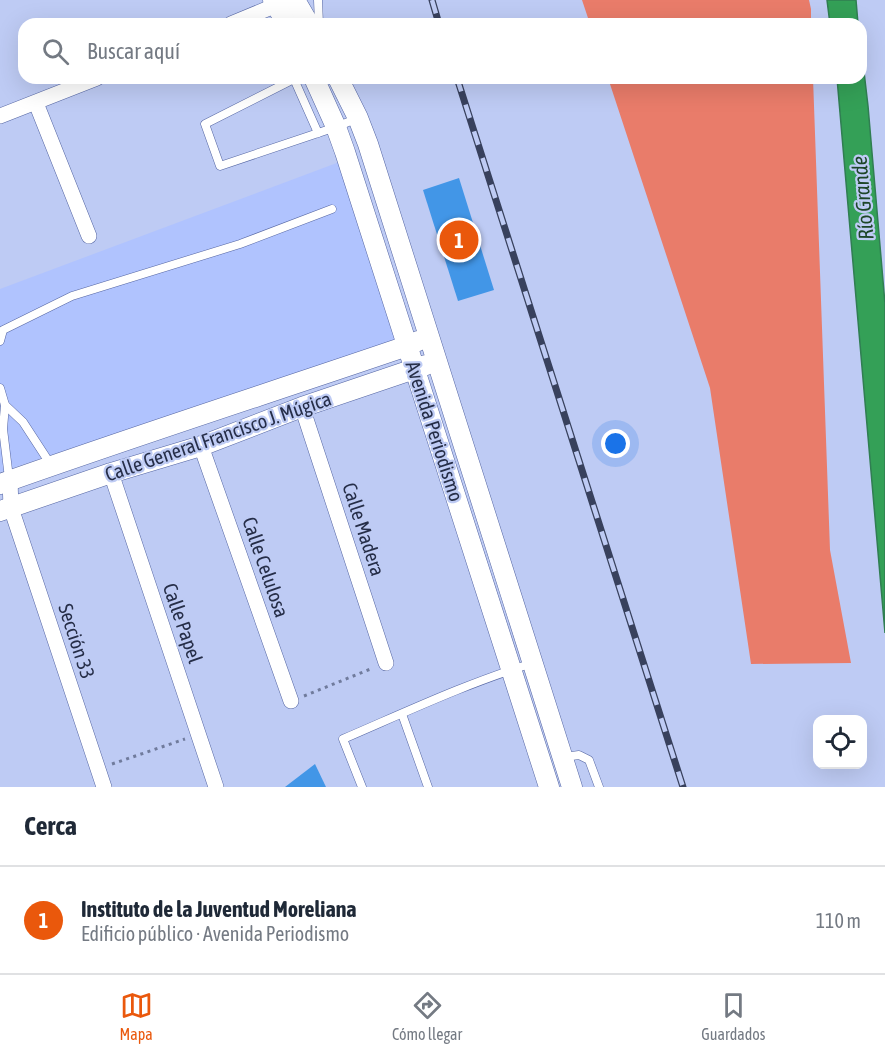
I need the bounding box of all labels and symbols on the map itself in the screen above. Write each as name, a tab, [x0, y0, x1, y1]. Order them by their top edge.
water label: Río Grande	[846, 155, 878, 241]
pin: 1	[440, 218, 478, 262]
street label: Avenida Periodismo	[401, 358, 469, 504]
street label: Calle General Francisco J. Múgica	[102, 386, 334, 486]
your location	[601, 429, 630, 458]
street label: Calle Madera	[338, 480, 390, 578]
street label: Calle Celulosa	[238, 514, 294, 620]
street label: Calle Papel	[159, 580, 208, 667]
street label: Sección 33	[54, 601, 100, 681]

